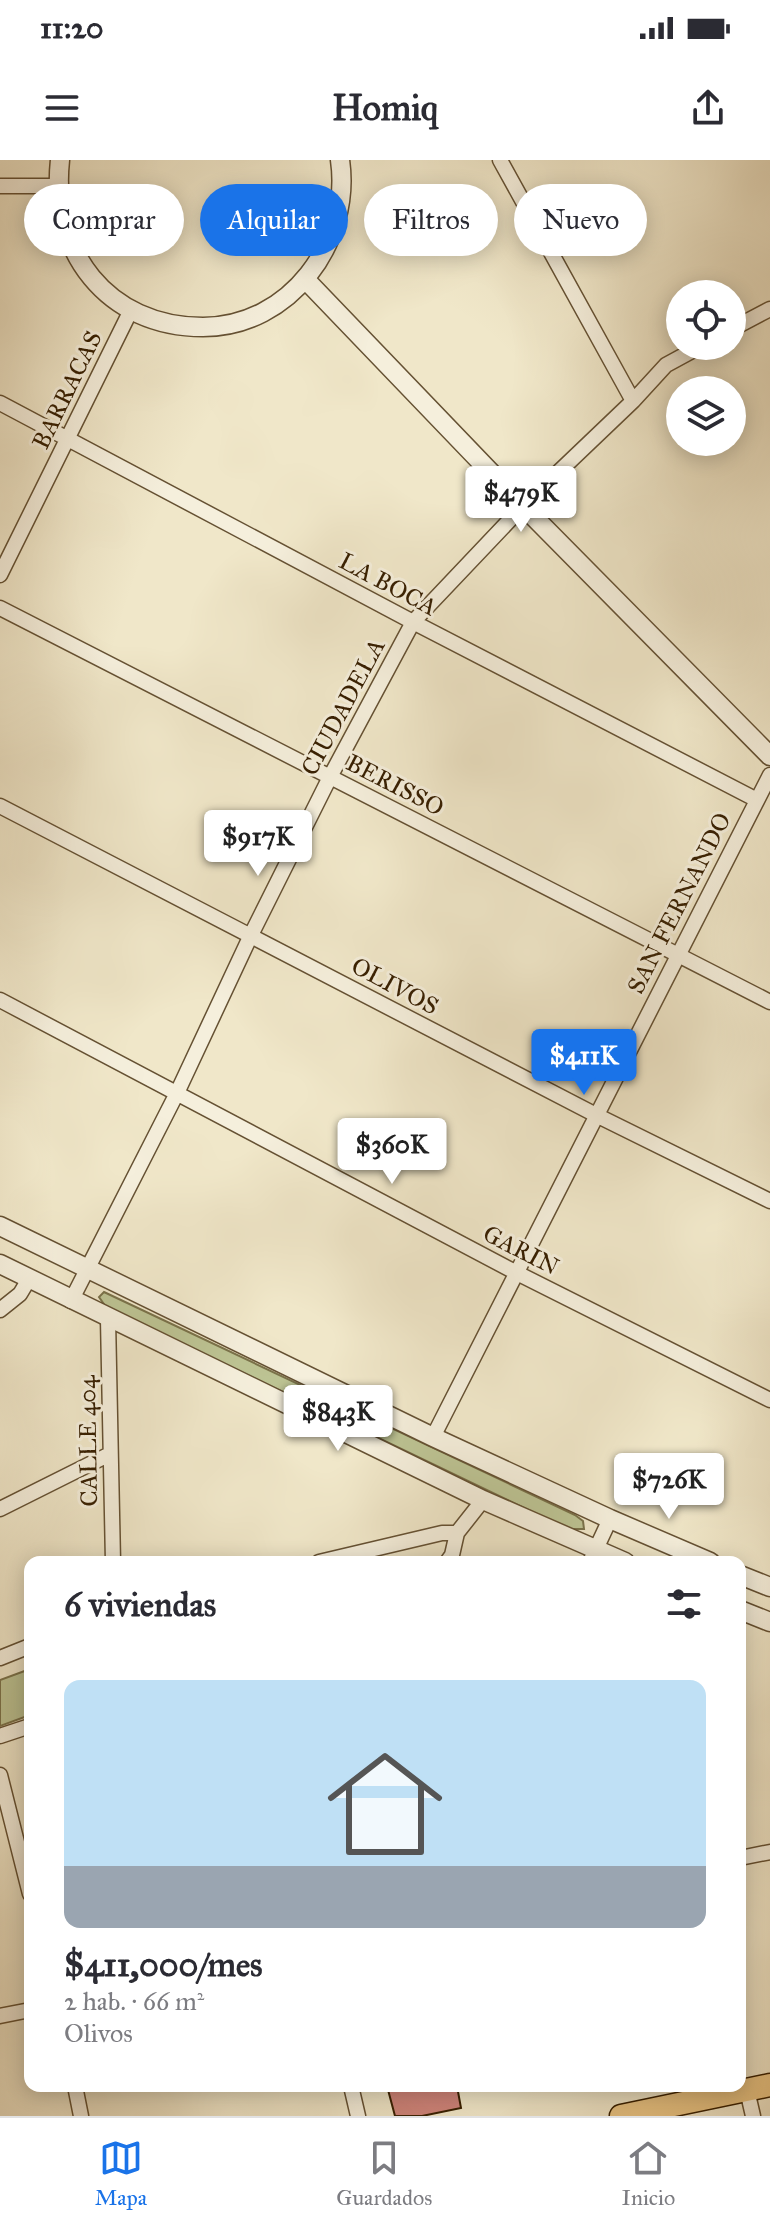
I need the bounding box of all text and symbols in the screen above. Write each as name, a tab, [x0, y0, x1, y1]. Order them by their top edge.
text: 11:20	[40, 10, 104, 46]
icon: menu	[40, 86, 84, 130]
text: Homiq	[332, 86, 438, 130]
icon: share	[686, 86, 730, 130]
chip: Comprar	[24, 184, 184, 256]
chip: Alquilar	[200, 184, 348, 256]
chip: Filtros	[364, 184, 498, 256]
chip: Nuevo	[514, 184, 647, 256]
map controls	[666, 280, 746, 456]
button: locate	[666, 280, 746, 360]
street label: BARRACAS	[26, 326, 108, 454]
button: layers	[666, 376, 746, 456]
pin: $479K	[465, 466, 577, 534]
text: $479K	[483, 476, 559, 508]
street label: LA BOCA	[334, 546, 442, 622]
street label: CIUDADELA	[294, 633, 392, 781]
street label: BERISSO	[341, 748, 449, 822]
street label: SAN FERNANDO	[620, 807, 738, 999]
pin: $917K	[202, 810, 314, 878]
text: $917K	[222, 820, 294, 852]
street label: OLIVOS	[346, 951, 444, 1021]
pin: $411K	[528, 1029, 640, 1097]
text: $411K	[549, 1039, 619, 1071]
pin: $360K	[336, 1118, 448, 1186]
text: $360K	[356, 1128, 428, 1160]
street label: GARIN	[478, 1218, 564, 1282]
street label: CALLE 404	[72, 1375, 104, 1507]
pin: $843K	[282, 1385, 394, 1453]
text: $843K	[302, 1395, 374, 1427]
pin: $726K	[613, 1453, 725, 1521]
text: $726K	[632, 1463, 706, 1495]
icon: filters	[662, 1582, 706, 1626]
text: 6 viviendas	[64, 1584, 216, 1625]
icon: home	[313, 1732, 457, 1876]
text: $411,000/mes	[64, 1944, 263, 1985]
text: 2 hab. · 66 m²	[64, 1985, 204, 2017]
text: Olivos	[64, 2017, 133, 2049]
tab: Mapa	[95, 2136, 147, 2211]
tab: Guardados	[336, 2136, 432, 2211]
tab: Inicio	[622, 2136, 675, 2211]

